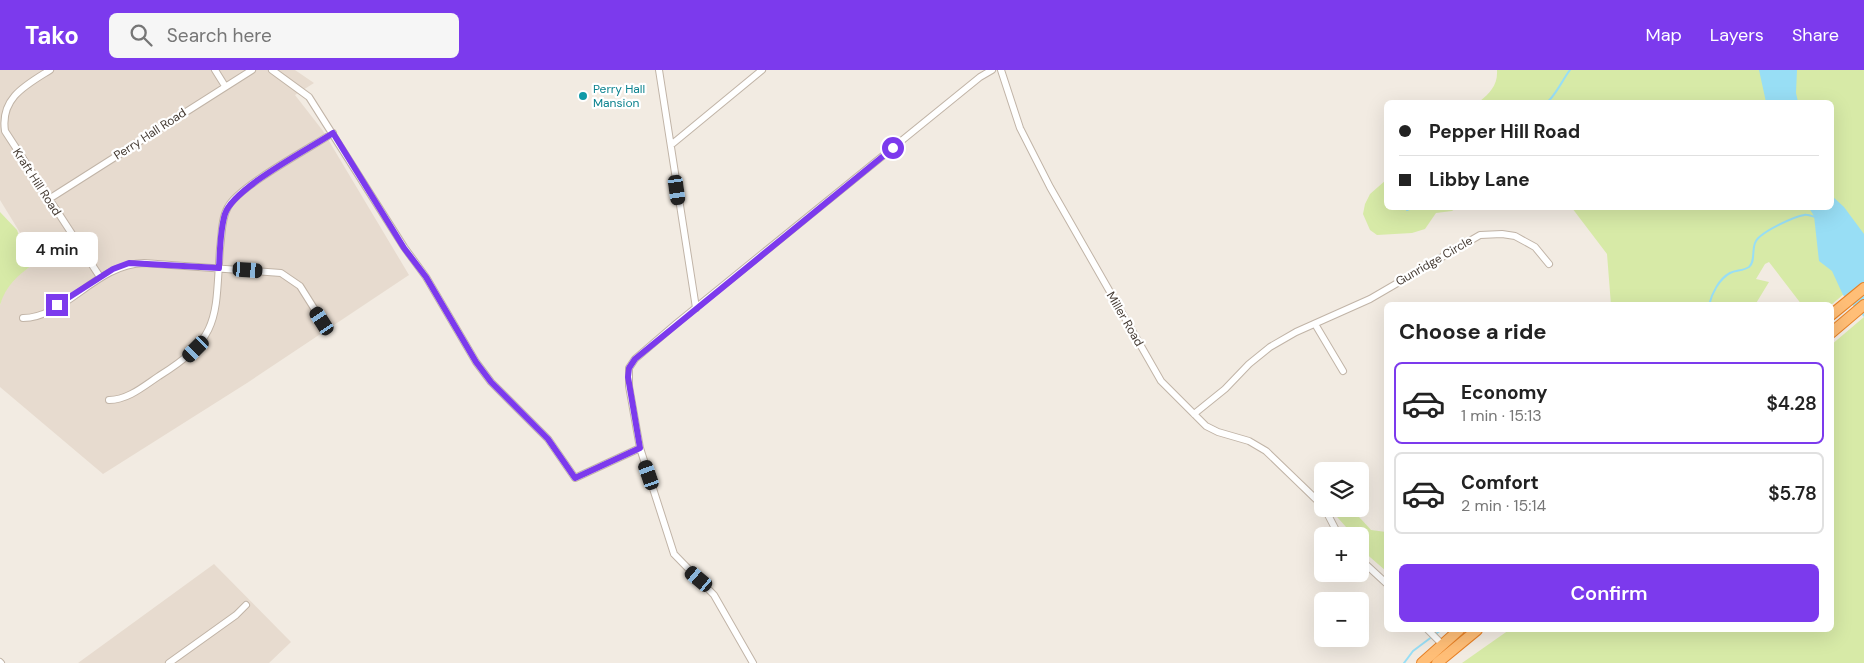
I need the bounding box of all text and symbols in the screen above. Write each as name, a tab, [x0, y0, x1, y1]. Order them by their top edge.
search box	[109, 13, 459, 58]
text: Tako	[25, 20, 79, 51]
icon: search	[127, 21, 155, 49]
text: Search here	[167, 23, 272, 48]
text: Map	[1646, 23, 1682, 47]
text: Layers	[1710, 23, 1764, 47]
text: Share	[1792, 23, 1839, 47]
place label: Perry Hall Mansion	[593, 81, 645, 111]
marker: Perry Hall Mansion	[577, 90, 589, 102]
street label: Perry Hall Road	[111, 105, 189, 163]
text: Pepper Hill Road	[1429, 119, 1580, 144]
route start	[882, 137, 904, 159]
street label: Kraft Hill Road	[9, 145, 65, 219]
text: Libby Lane	[1429, 167, 1530, 192]
car	[667, 174, 686, 206]
callout: 4 min	[16, 232, 98, 268]
street label: Gunridge Circle	[1393, 232, 1475, 289]
text: 4 min	[36, 239, 78, 260]
car	[232, 261, 263, 279]
street label: Miller Road	[1103, 289, 1147, 349]
route end	[46, 294, 68, 316]
car	[307, 304, 336, 338]
text: Choose a ride	[1399, 317, 1547, 346]
car	[180, 333, 211, 365]
text: Economy	[1461, 380, 1548, 405]
icon: car	[1401, 381, 1446, 426]
text: $4.28	[1766, 391, 1817, 416]
text: 1 min · 15:13	[1461, 405, 1542, 426]
car	[637, 458, 660, 492]
map controls	[1314, 462, 1369, 647]
button: layers	[1314, 462, 1369, 517]
text: Comfort	[1461, 470, 1539, 495]
icon: car	[1401, 471, 1446, 516]
text: $5.78	[1768, 481, 1817, 506]
text: 2 min · 15:14	[1461, 495, 1546, 516]
button: +	[1314, 527, 1369, 582]
car	[682, 564, 715, 594]
button: Confirm	[1399, 564, 1819, 622]
button: −	[1314, 592, 1369, 647]

